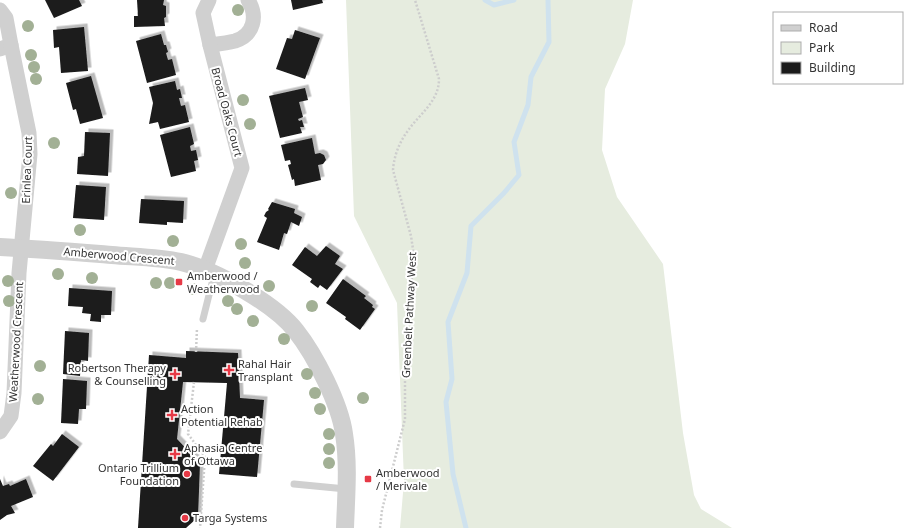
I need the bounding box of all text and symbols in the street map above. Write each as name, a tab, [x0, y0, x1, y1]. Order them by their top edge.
legend	[773, 12, 903, 84]
text: Road	[809, 19, 838, 36]
text: Park	[809, 39, 835, 56]
text: Building	[809, 59, 856, 76]
street label: Broad Oaks Court	[208, 66, 247, 158]
street label: Erinlea Court	[18, 136, 35, 204]
street label: Amberwood Crescent	[63, 243, 175, 268]
street label: Greenbelt Pathway West	[398, 251, 419, 379]
place label: Amberwood / Weatherwood	[187, 268, 260, 296]
marker: Amberwood / Weatherwood	[174, 277, 184, 287]
street label: Weatherwood Crescent	[5, 281, 26, 403]
place label: Rahal Hair Transplant	[238, 356, 293, 384]
place label: Robertson Therapy & Counselling	[68, 360, 166, 388]
marker: Rahal Hair Transplant	[223, 364, 235, 376]
marker: Robertson Therapy & Counselling	[169, 368, 181, 380]
place label: Action Potential Rehab	[181, 401, 263, 429]
marker: Action Potential Rehab	[166, 409, 178, 421]
place label: Aphasia Centre of Ottawa	[184, 440, 262, 468]
marker: Aphasia Centre of Ottawa	[169, 448, 181, 460]
place label: Ontario Trillium Foundation	[98, 460, 179, 488]
place label: Amberwood / Merivale	[376, 465, 440, 493]
marker: Ontario Trillium Foundation	[182, 469, 192, 479]
marker: Amberwood / Merivale	[363, 474, 373, 484]
place label: Targa Systems	[193, 510, 267, 525]
marker: Targa Systems	[180, 513, 190, 523]

